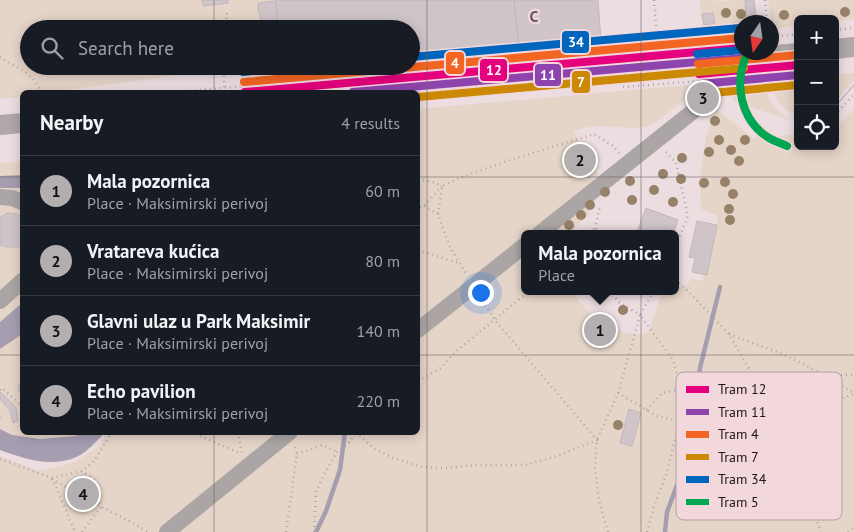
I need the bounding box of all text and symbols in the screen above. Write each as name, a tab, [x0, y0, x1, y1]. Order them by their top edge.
text: C	[530, 6, 539, 26]
north arrow	[734, 15, 779, 60]
map controls	[794, 15, 839, 150]
button: +	[794, 15, 839, 60]
search box	[20, 20, 420, 75]
line badge: 34	[561, 30, 590, 54]
text: 34	[568, 33, 584, 51]
icon: search	[38, 34, 66, 62]
text: Search here	[78, 36, 174, 60]
line badge: 4	[445, 51, 465, 75]
text: 4	[451, 54, 459, 72]
line badge: 12	[479, 58, 508, 82]
button: −	[794, 60, 839, 105]
text: 12	[486, 61, 502, 79]
line badge: 11	[534, 63, 562, 87]
text: 11	[540, 66, 556, 84]
line badge: 7	[571, 70, 591, 94]
text: 7	[577, 73, 585, 91]
pin: 3	[687, 79, 719, 117]
button: locate	[794, 105, 839, 150]
text: Nearby	[40, 109, 103, 136]
text: 4 results	[341, 113, 400, 133]
pin: 2	[564, 141, 596, 179]
text: Mala pozornica	[87, 169, 210, 193]
text: 1	[51, 181, 61, 201]
text: 60 m	[365, 181, 400, 201]
text: Place · Maksimirski perivoj	[87, 193, 268, 213]
popup	[521, 230, 679, 295]
text: Vratareva kućica	[87, 239, 219, 263]
text: Mala pozornica	[538, 241, 662, 265]
text: 2	[51, 251, 61, 271]
text: 80 m	[365, 251, 400, 271]
text: Place · Maksimirski perivoj	[87, 263, 268, 283]
text: Place	[538, 265, 575, 285]
your location	[468, 280, 494, 306]
text: Glavni ulaz u Park Maksimir	[87, 309, 310, 333]
pin: 1	[584, 311, 616, 349]
text: 3	[51, 321, 61, 341]
text: 140 m	[357, 321, 400, 341]
text: Place · Maksimirski perivoj	[87, 333, 268, 353]
legend	[676, 372, 842, 520]
text: Echo pavilion	[87, 379, 196, 403]
text: Tram 12	[718, 380, 766, 398]
text: 4	[51, 391, 61, 411]
text: 220 m	[357, 391, 400, 411]
text: Place · Maksimirski perivoj	[87, 403, 268, 423]
text: Tram 11	[718, 403, 766, 421]
text: Tram 4	[718, 425, 759, 443]
text: Tram 7	[718, 448, 759, 466]
text: Tram 34	[718, 470, 767, 488]
pin: 4	[67, 475, 99, 513]
text: Tram 5	[718, 493, 759, 511]

